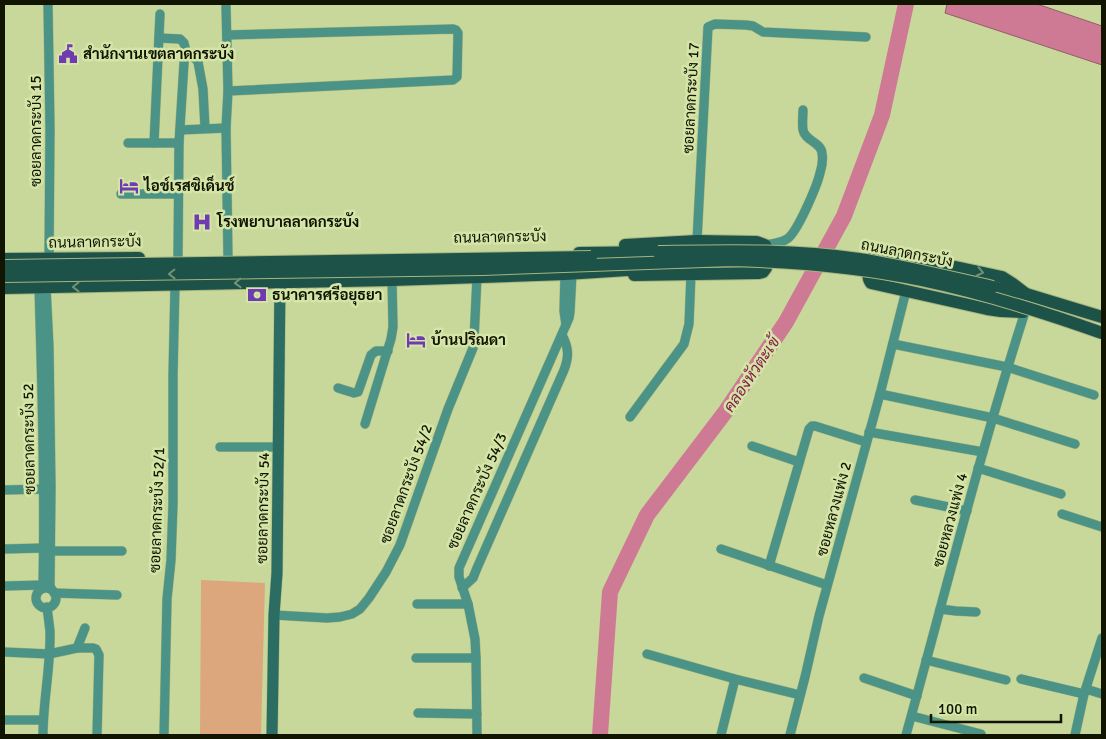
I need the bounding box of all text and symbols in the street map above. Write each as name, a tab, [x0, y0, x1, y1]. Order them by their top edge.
street label: ซอยลาดกระบัง 17	[679, 42, 703, 154]
public building icon: สำนักงานเขตลาดกระบัง	[57, 43, 79, 65]
place label: สำนักงานเขตลาดกระบัง	[83, 44, 234, 63]
street label: ซอยลาดกระบัง 15	[27, 75, 45, 187]
hotel icon: ไอช์เรสซิเด็นช์	[118, 175, 140, 197]
place label: ไอช์เรสซิเด็นช์	[143, 175, 235, 195]
hospital icon: โรงพยาบาลลาดกระบัง	[191, 211, 213, 233]
place label: โรงพยาบาลลาดกระบัง	[216, 211, 359, 231]
street label: ถนนลาดกระบัง	[453, 227, 547, 247]
street label: ถนนลาดกระบัง	[48, 232, 142, 252]
street label: ถนนลาดกระบัง	[860, 235, 954, 271]
one-way arrow	[975, 266, 984, 277]
one-way arrow	[168, 269, 176, 279]
one-way arrow	[234, 278, 242, 288]
one-way arrow	[72, 282, 80, 292]
bank icon: ธนาคารศรีอยุธยา	[246, 284, 268, 306]
place label: ธนาคารศรีอยุธยา	[272, 285, 383, 306]
hotel icon: บ้านปริณดา	[405, 329, 427, 351]
water label: คลองหัวตะเข้	[718, 329, 786, 416]
place label: บ้านปริณดา	[431, 330, 506, 349]
street label: ซอยลาดกระบัง 52	[19, 383, 39, 495]
street label: ซอยลาดกระบัง 54/2	[376, 422, 436, 546]
street label: ซอยลาดกระบัง 54/3	[443, 430, 511, 552]
street label: ซอยลาดกระบัง 52/1	[146, 447, 168, 573]
street label: ซอยลาดกระบัง 54	[253, 452, 273, 564]
street label: ซอยหลวงแพ่ง 2	[812, 460, 855, 558]
street label: ซอยหลวงแพ่ง 4	[928, 471, 971, 569]
scale bar	[931, 692, 1061, 724]
text: 100 m	[938, 700, 978, 718]

